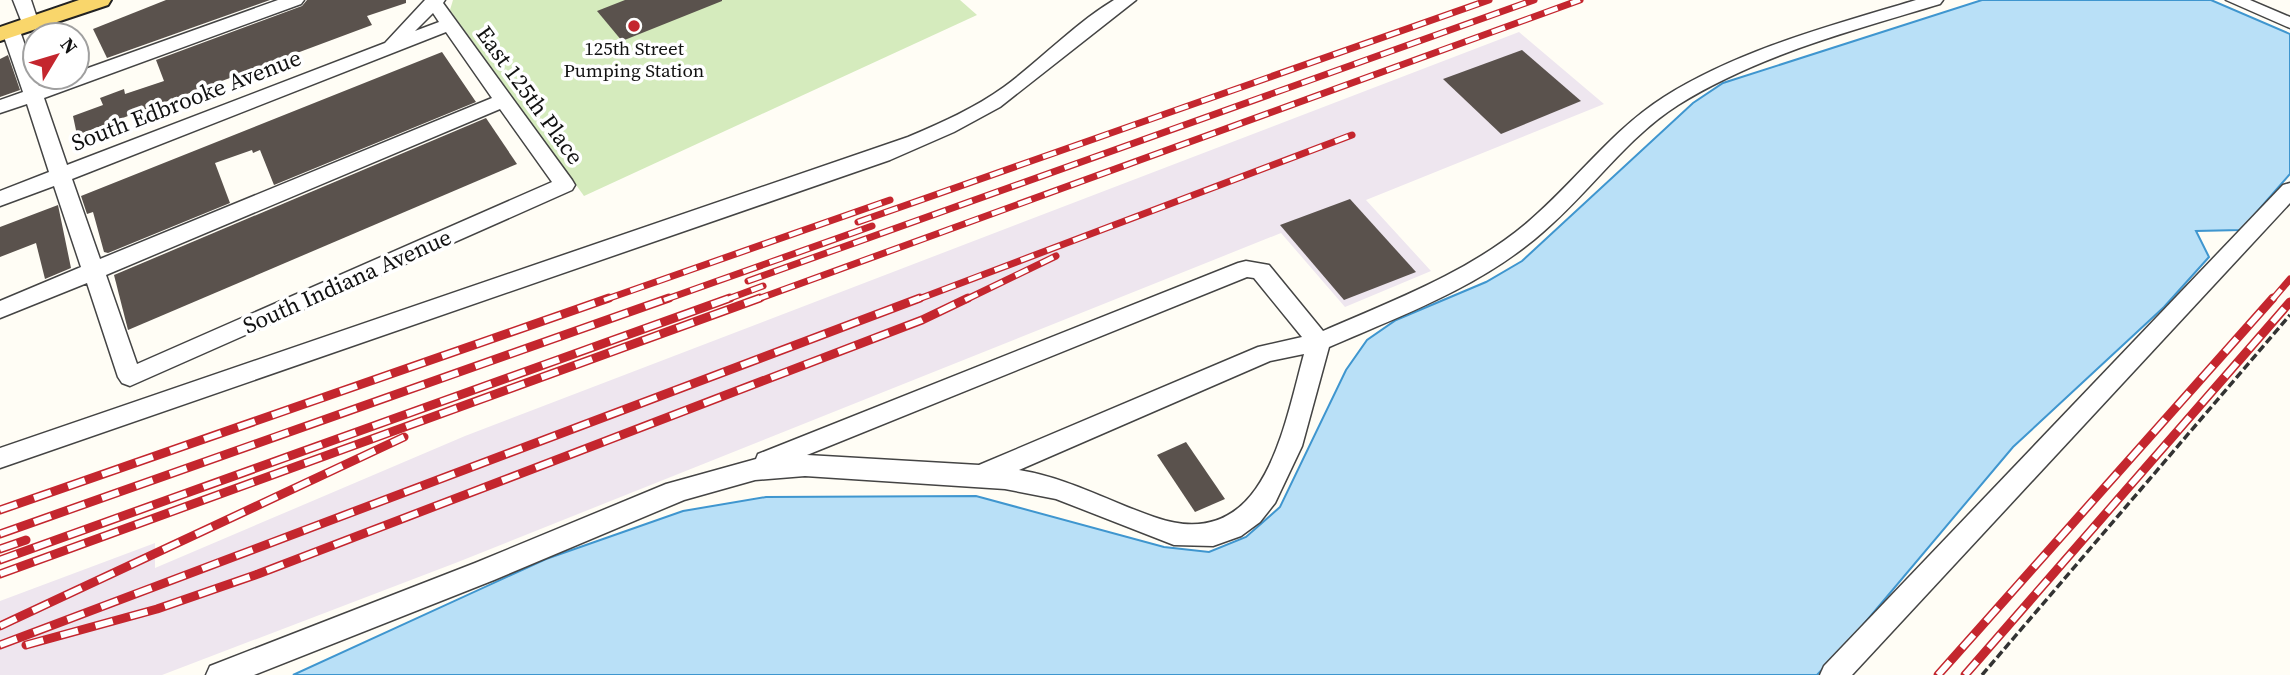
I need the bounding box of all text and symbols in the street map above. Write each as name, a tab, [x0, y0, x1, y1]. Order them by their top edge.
marker: 125th Street Pumping Station	[626, 18, 642, 34]
street label: East 125th Place	[469, 19, 591, 171]
north arrow	[21, 21, 91, 91]
text: N	[55, 32, 84, 59]
place label: 125th Street Pumping Station	[564, 35, 704, 83]
street label: South Edbrooke Avenue	[67, 41, 305, 159]
street label: South Indiana Avenue	[238, 221, 456, 341]

